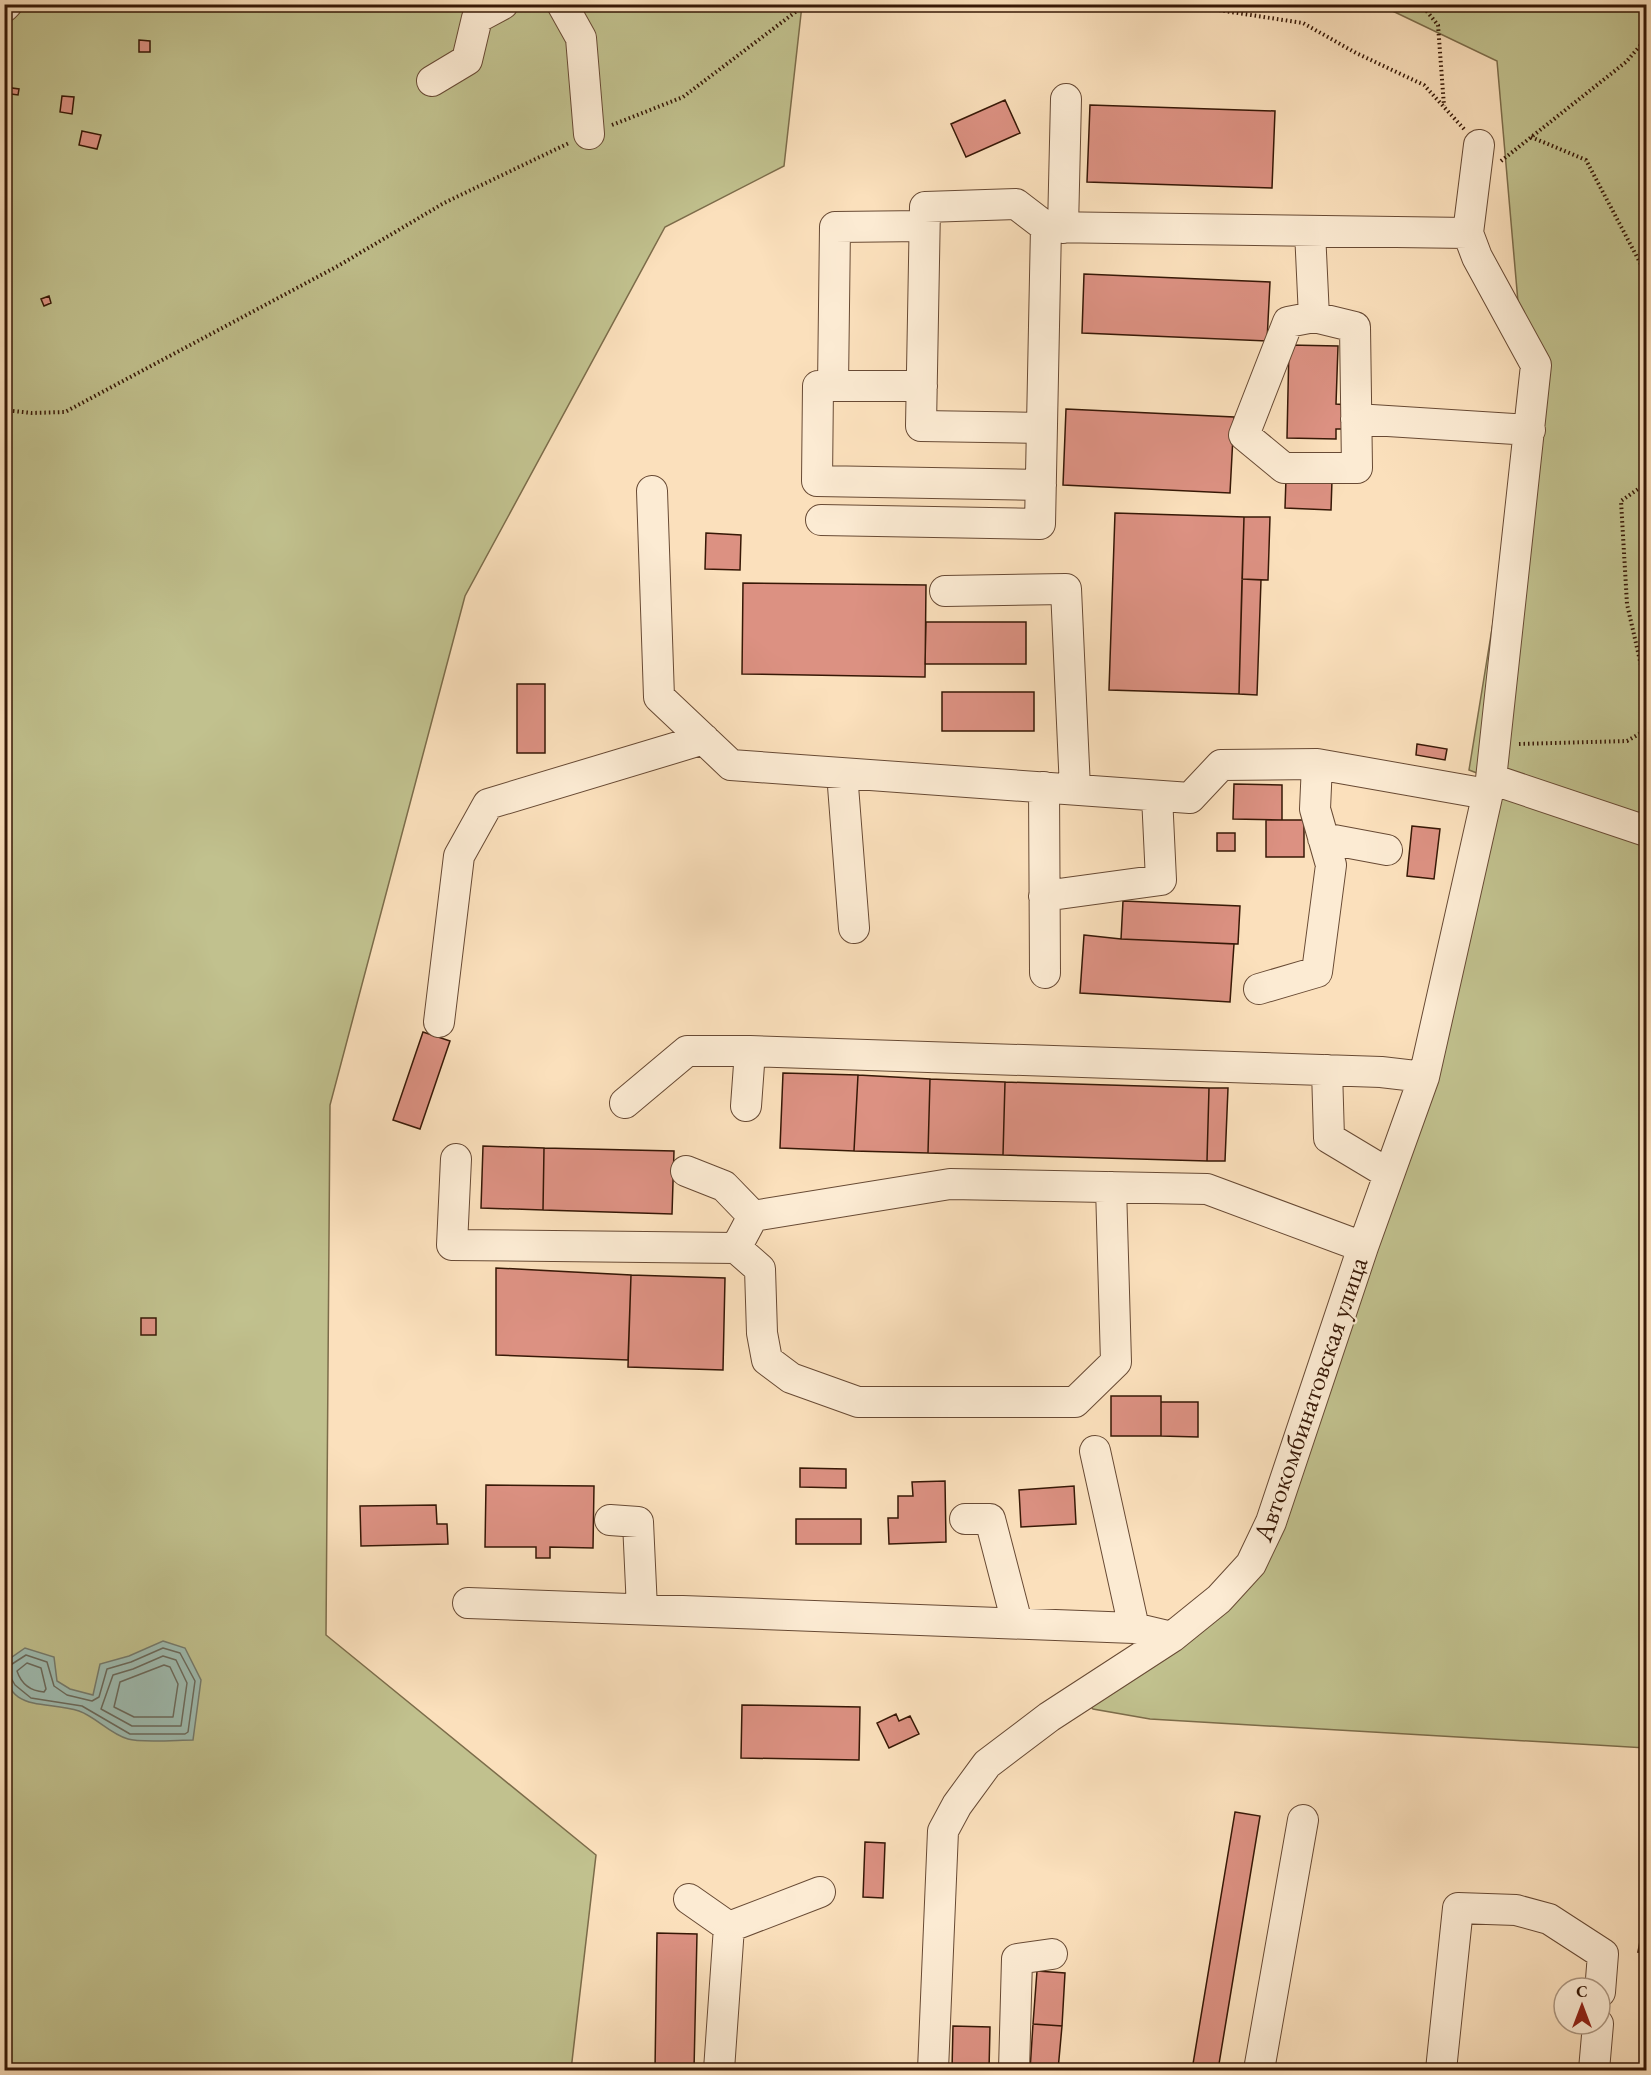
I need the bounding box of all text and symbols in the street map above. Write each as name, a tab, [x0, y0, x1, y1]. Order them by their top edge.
street label: Автокомбинатовская улица	[1244, 1252, 1375, 1547]
north arrow	[1552, 1976, 1612, 2036]
text: С	[1576, 1981, 1588, 2002]

